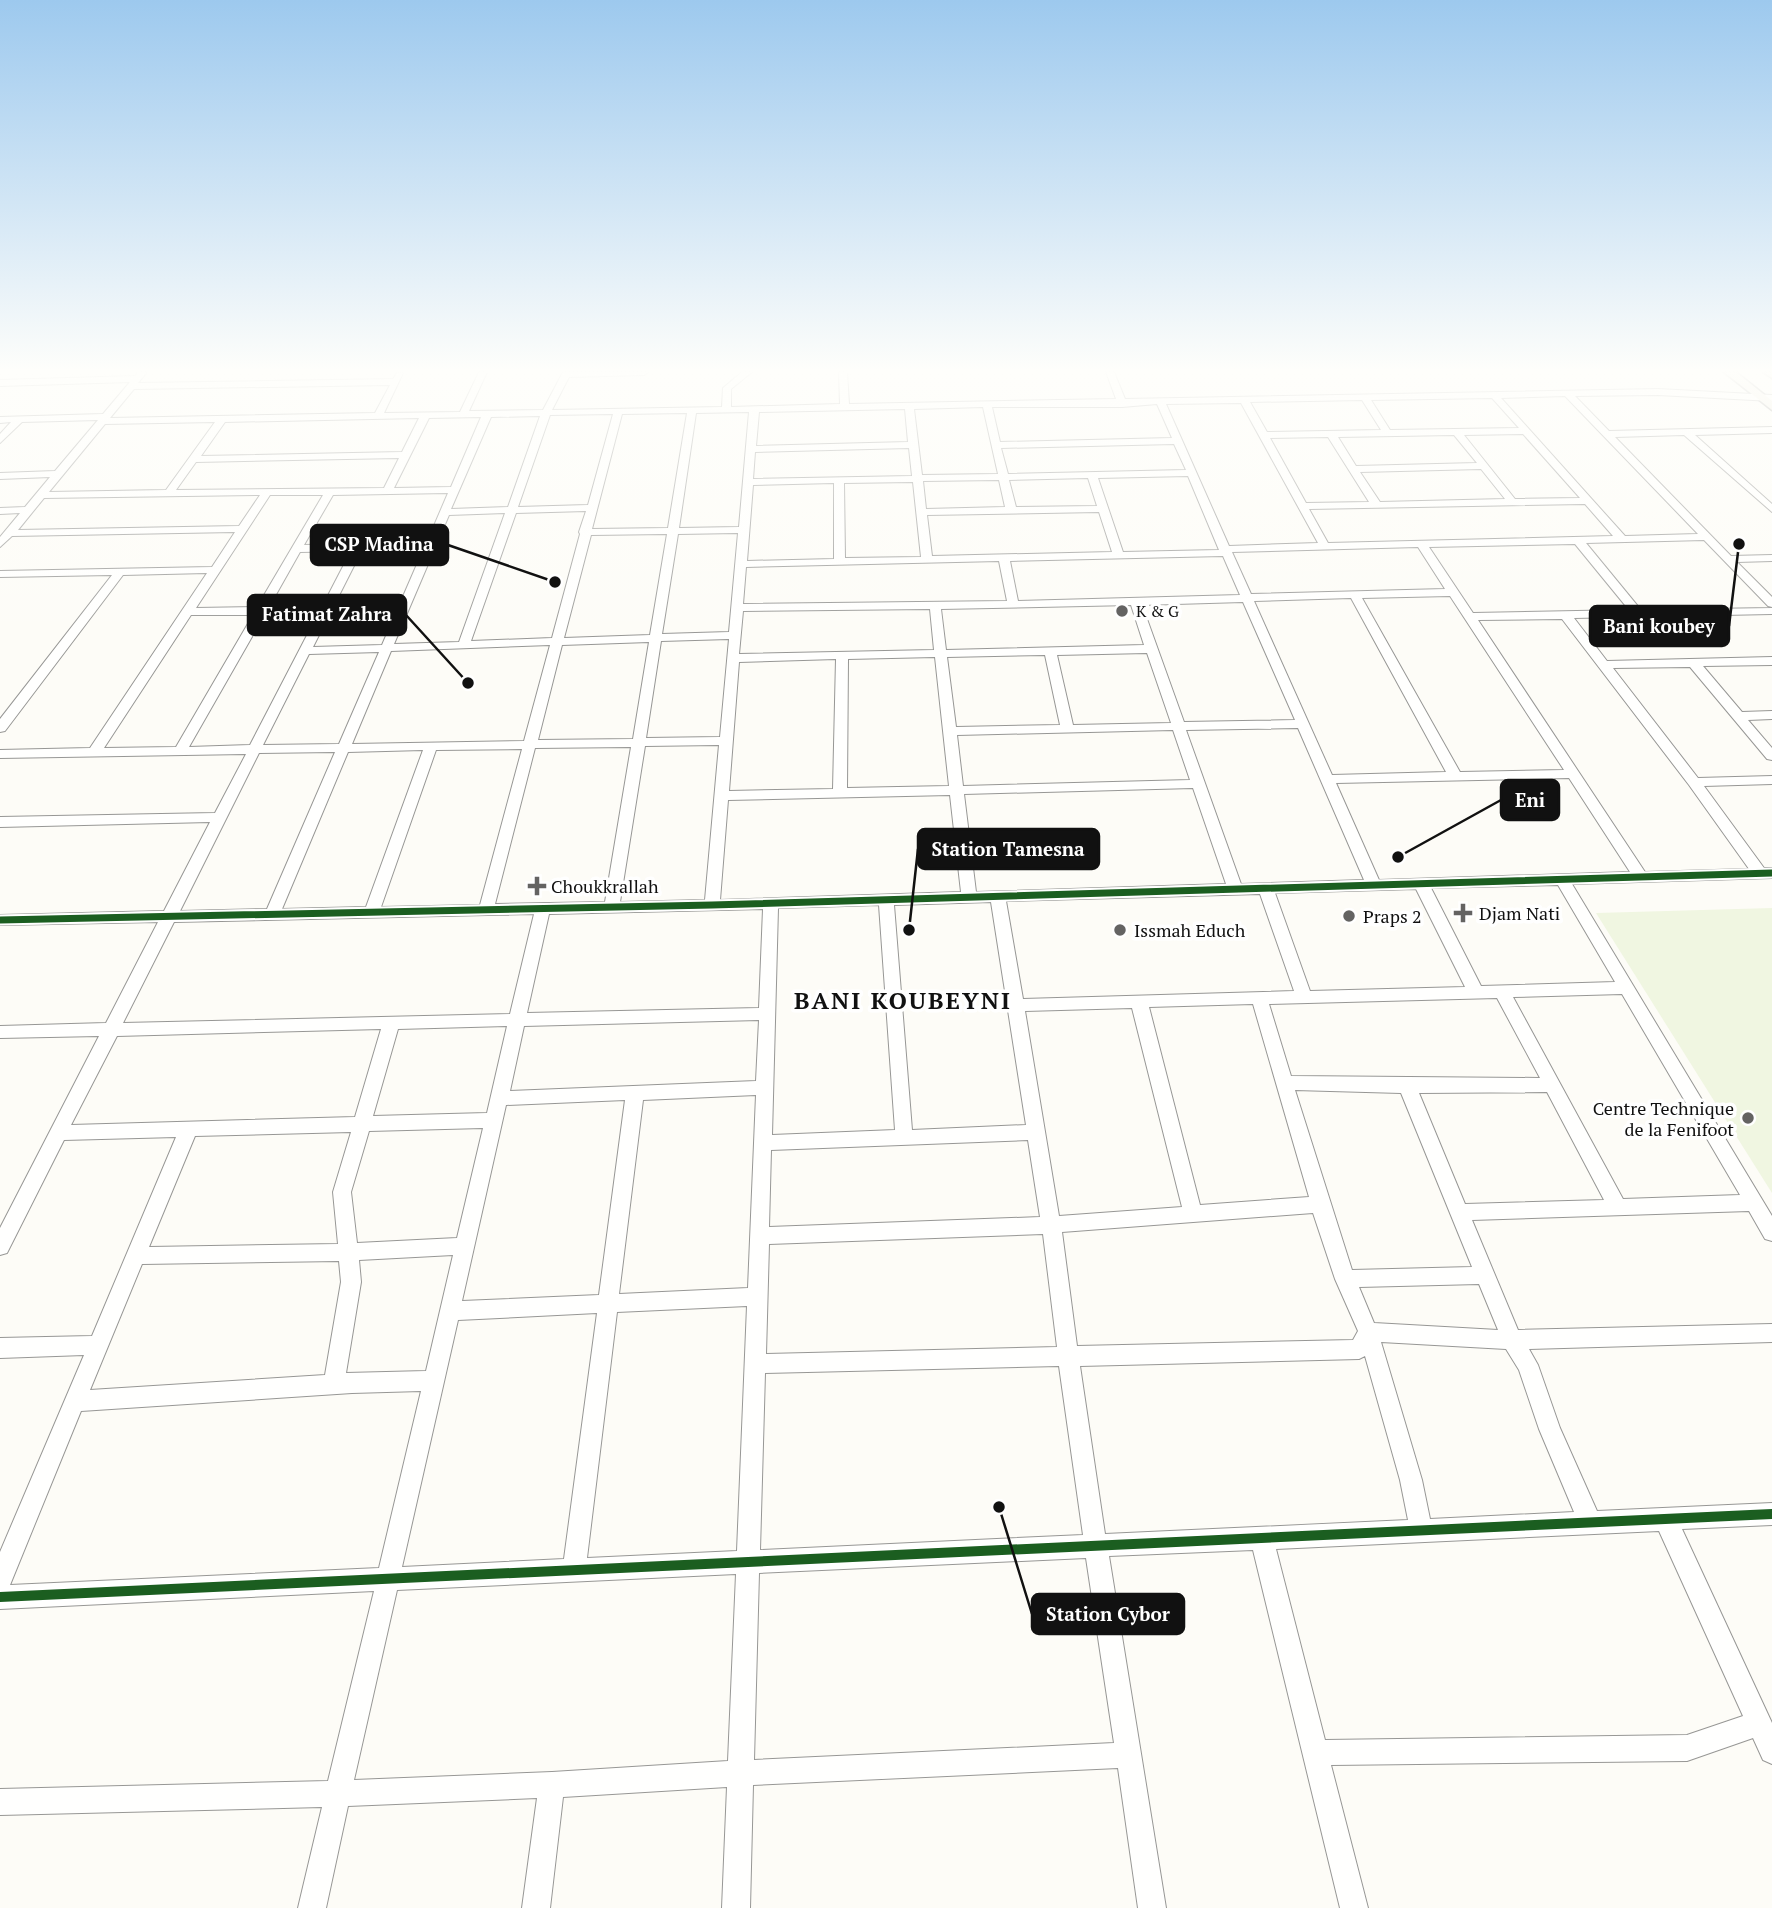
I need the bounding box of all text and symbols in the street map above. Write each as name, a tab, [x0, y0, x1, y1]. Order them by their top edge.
callout: CSP Madina	[311, 525, 448, 565]
text: CSP Madina	[324, 531, 434, 556]
callout: Fatimat Zahra	[248, 595, 406, 635]
place label: K & G	[1136, 600, 1179, 622]
text: Fatimat Zahra	[262, 601, 392, 626]
marker: K & G	[1114, 603, 1130, 619]
callout: Bani koubey	[1590, 606, 1729, 646]
text: Bani koubey	[1603, 613, 1716, 638]
callout: Eni	[1501, 780, 1559, 820]
text: Eni	[1515, 787, 1545, 812]
callout: Station Tamesna	[918, 829, 1099, 869]
text: Station Tamesna	[931, 836, 1085, 861]
place label: Choukkrallah	[551, 874, 659, 898]
marker: Choukkrallah	[529, 878, 545, 894]
place label: Djam Nati	[1479, 901, 1560, 925]
marker: Djam Nati	[1453, 903, 1473, 923]
place label: Praps 2	[1363, 904, 1422, 928]
marker: Praps 2	[1341, 908, 1357, 924]
place label: Issmah Educh	[1134, 918, 1246, 942]
marker: Issmah Educh	[1112, 922, 1128, 938]
district label: BANI KOUBEYNI	[794, 984, 1012, 1016]
place label: Centre Technique de la Fenifoot	[1593, 1096, 1734, 1141]
marker: Centre Technique de la Fenifoot	[1740, 1110, 1756, 1126]
callout: Station Cybor	[1032, 1594, 1184, 1634]
text: Station Cybor	[1046, 1601, 1171, 1626]

